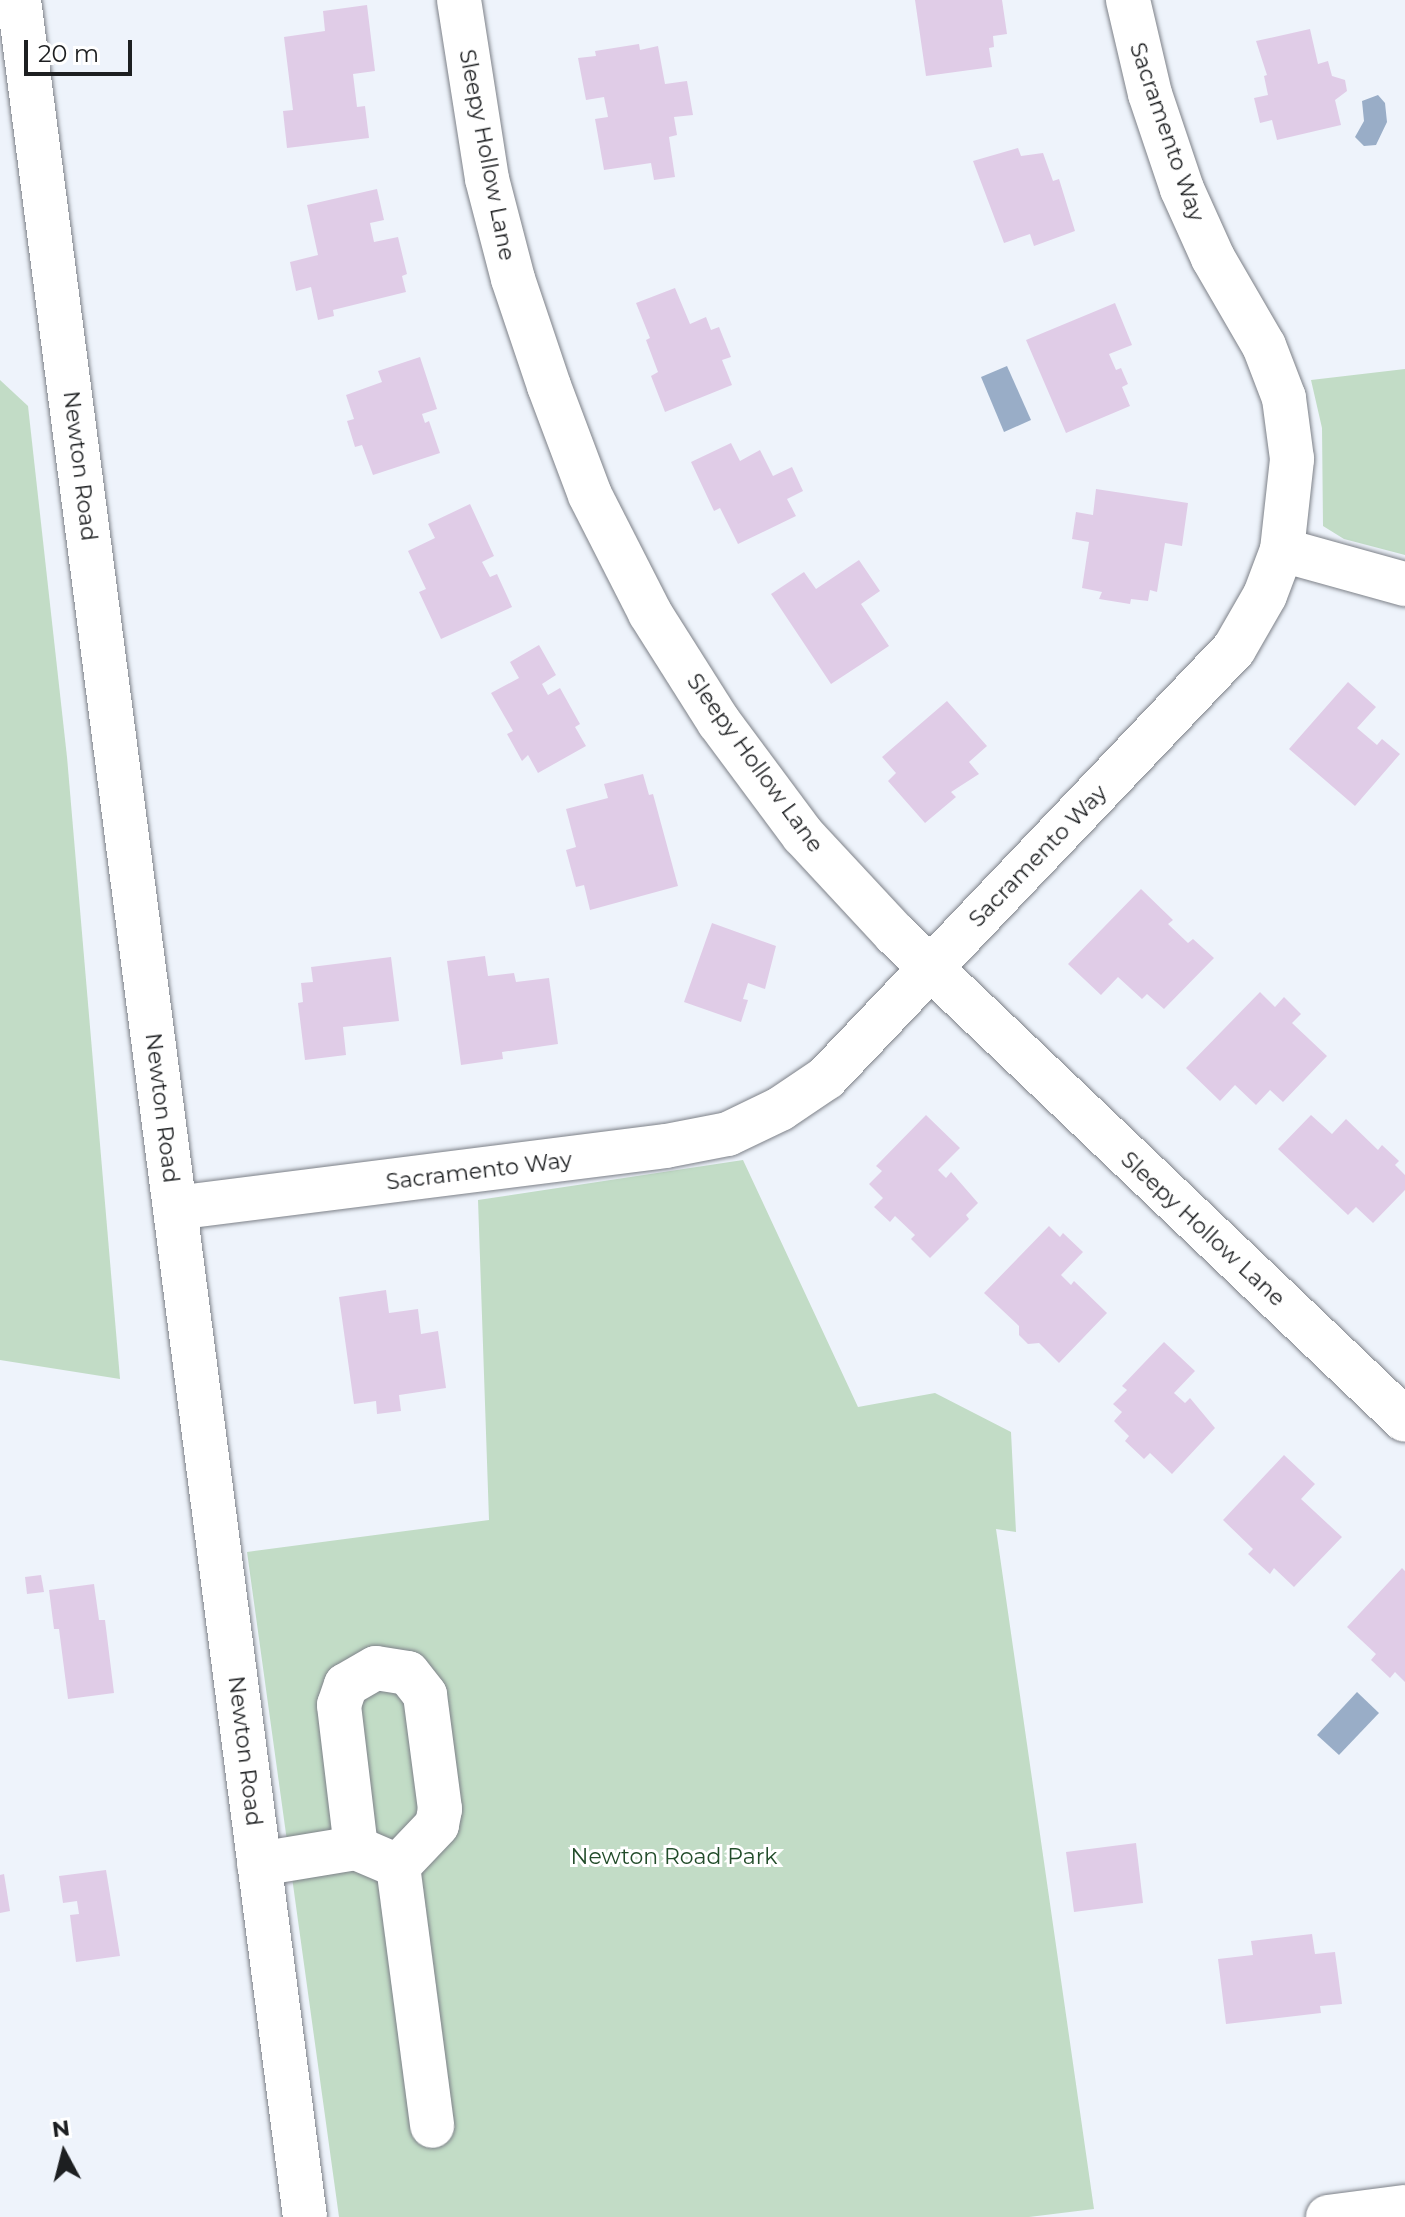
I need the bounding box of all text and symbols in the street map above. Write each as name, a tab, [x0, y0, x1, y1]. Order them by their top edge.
scale bar	[28, 24, 136, 74]
text: 20 m	[38, 39, 99, 68]
street label: Sacramento Way	[1124, 39, 1210, 225]
street label: Sleepy Hollow Lane	[454, 47, 520, 263]
street label: Newton Road	[58, 390, 102, 542]
street label: Sleepy Hollow Lane	[681, 668, 829, 858]
street label: Sacramento Way	[964, 780, 1112, 932]
street label: Newton Road	[140, 1032, 184, 1184]
street label: Sacramento Way	[385, 1146, 573, 1196]
street label: Sleepy Hollow Lane	[1116, 1146, 1290, 1312]
street label: Newton Road	[223, 1675, 267, 1827]
park label: Newton Road Park	[571, 1844, 777, 1870]
north arrow	[24, 2113, 104, 2193]
text: N	[51, 2114, 71, 2143]

